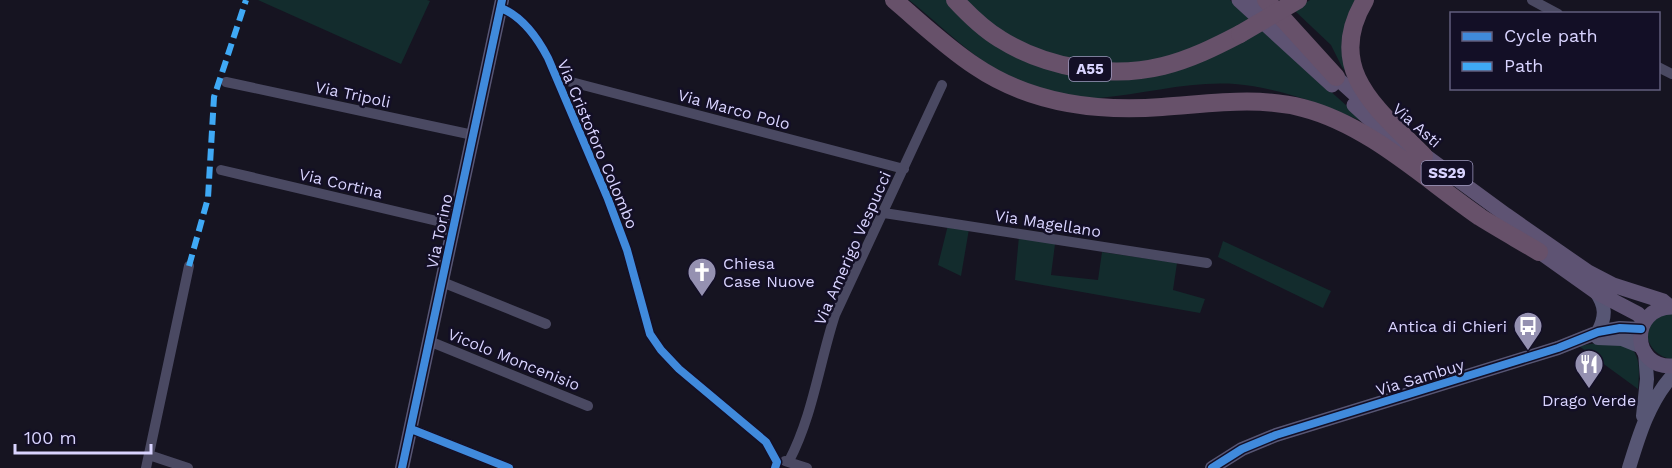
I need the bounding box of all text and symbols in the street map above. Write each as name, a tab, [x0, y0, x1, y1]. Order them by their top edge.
legend	[1450, 12, 1660, 90]
text: Cycle path	[1504, 25, 1598, 46]
text: Path	[1504, 55, 1544, 76]
street label: Via Cristoforo Colombo	[553, 57, 642, 232]
road number: A55	[1069, 57, 1111, 81]
street label: Via Tripoli	[314, 77, 392, 112]
street label: Via Marco Polo	[676, 85, 792, 134]
street label: Via Asti	[1389, 99, 1445, 152]
road number: SS29	[1422, 161, 1472, 185]
street label: Via Cortina	[297, 165, 385, 202]
street label: Via Amerigo Vespucci	[810, 168, 895, 328]
street label: Via Torino	[422, 192, 457, 270]
street label: Via Magellano	[993, 206, 1102, 241]
place label: Chiesa Case Nuove	[723, 254, 815, 291]
church icon: Chiesa Case Nuove	[686, 256, 718, 298]
bus stop icon: Antica di Chieri	[1512, 310, 1544, 352]
place label: Antica di Chieri	[1388, 317, 1507, 336]
street label: Vicolo Moncenisio	[445, 324, 583, 395]
restaurant icon: Drago Verde	[1573, 348, 1605, 390]
street label: Via Sambuy	[1374, 355, 1467, 400]
place label: Drago Verde	[1542, 391, 1636, 410]
scale bar	[15, 417, 152, 455]
text: 100 m	[24, 427, 77, 448]

